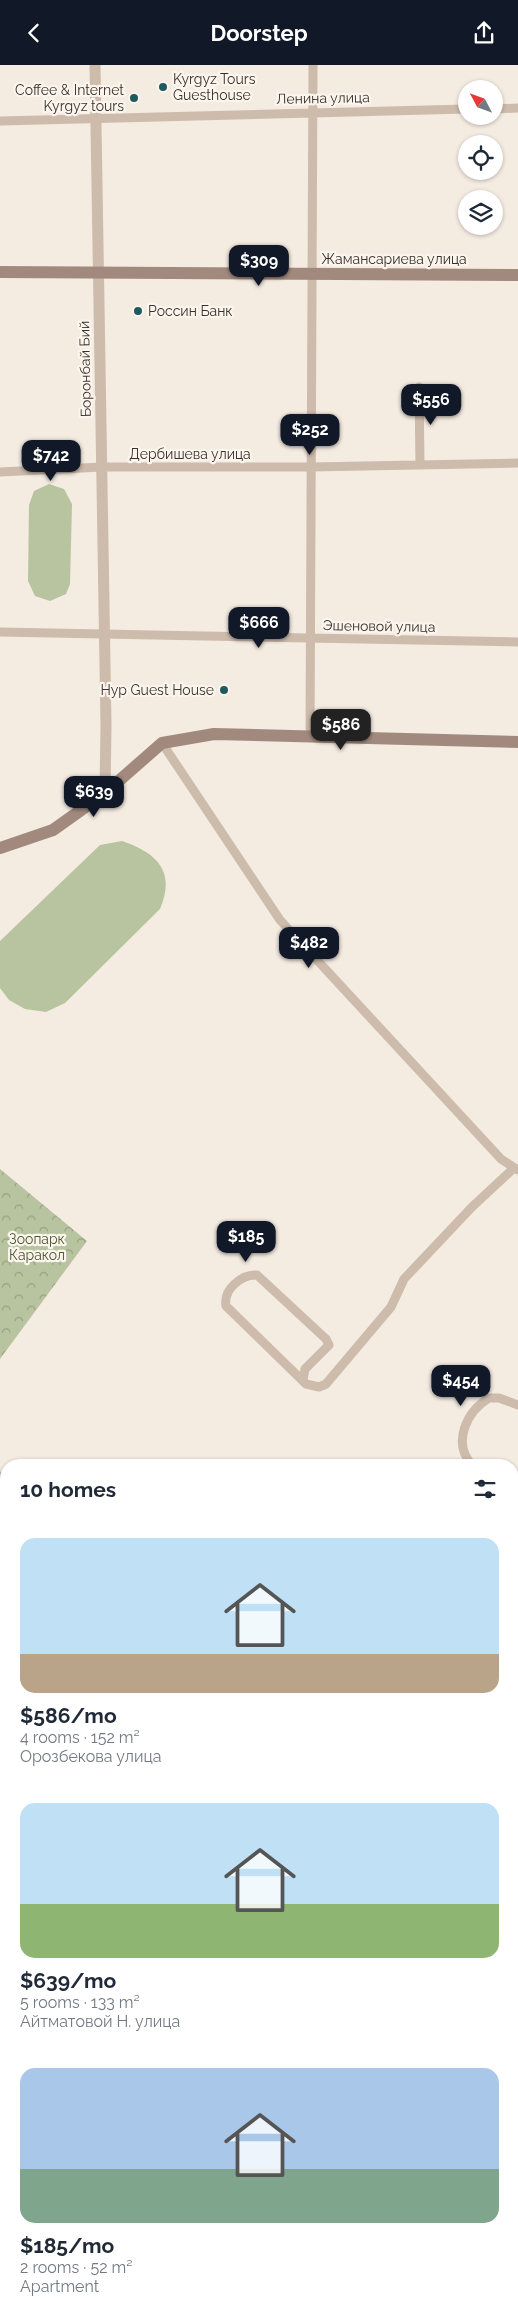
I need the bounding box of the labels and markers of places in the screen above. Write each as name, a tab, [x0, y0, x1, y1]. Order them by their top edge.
place label: Kyrgyz Tours Guesthouse	[173, 71, 256, 103]
marker: Kyrgyz Tours Guesthouse	[157, 81, 169, 93]
place label: Coffee & Internet Kyrgyz tours	[15, 82, 124, 114]
marker: Coffee & Internet Kyrgyz tours	[128, 92, 140, 104]
pin: $309	[229, 245, 289, 287]
place label: Россин Банк	[148, 303, 233, 319]
marker: Россин Банк	[132, 305, 144, 317]
pin: $556	[401, 383, 461, 426]
pin: $252	[280, 413, 340, 456]
pin: $742	[21, 439, 81, 482]
pin: $666	[229, 607, 289, 649]
place label: Нур Guest House	[100, 682, 214, 698]
marker: Нур Guest House	[218, 684, 230, 696]
pin: $586	[311, 709, 371, 751]
pin: $639	[64, 775, 124, 818]
pin: $482	[279, 927, 339, 969]
pin: $185	[216, 1221, 276, 1263]
pin: $454	[431, 1365, 491, 1407]

